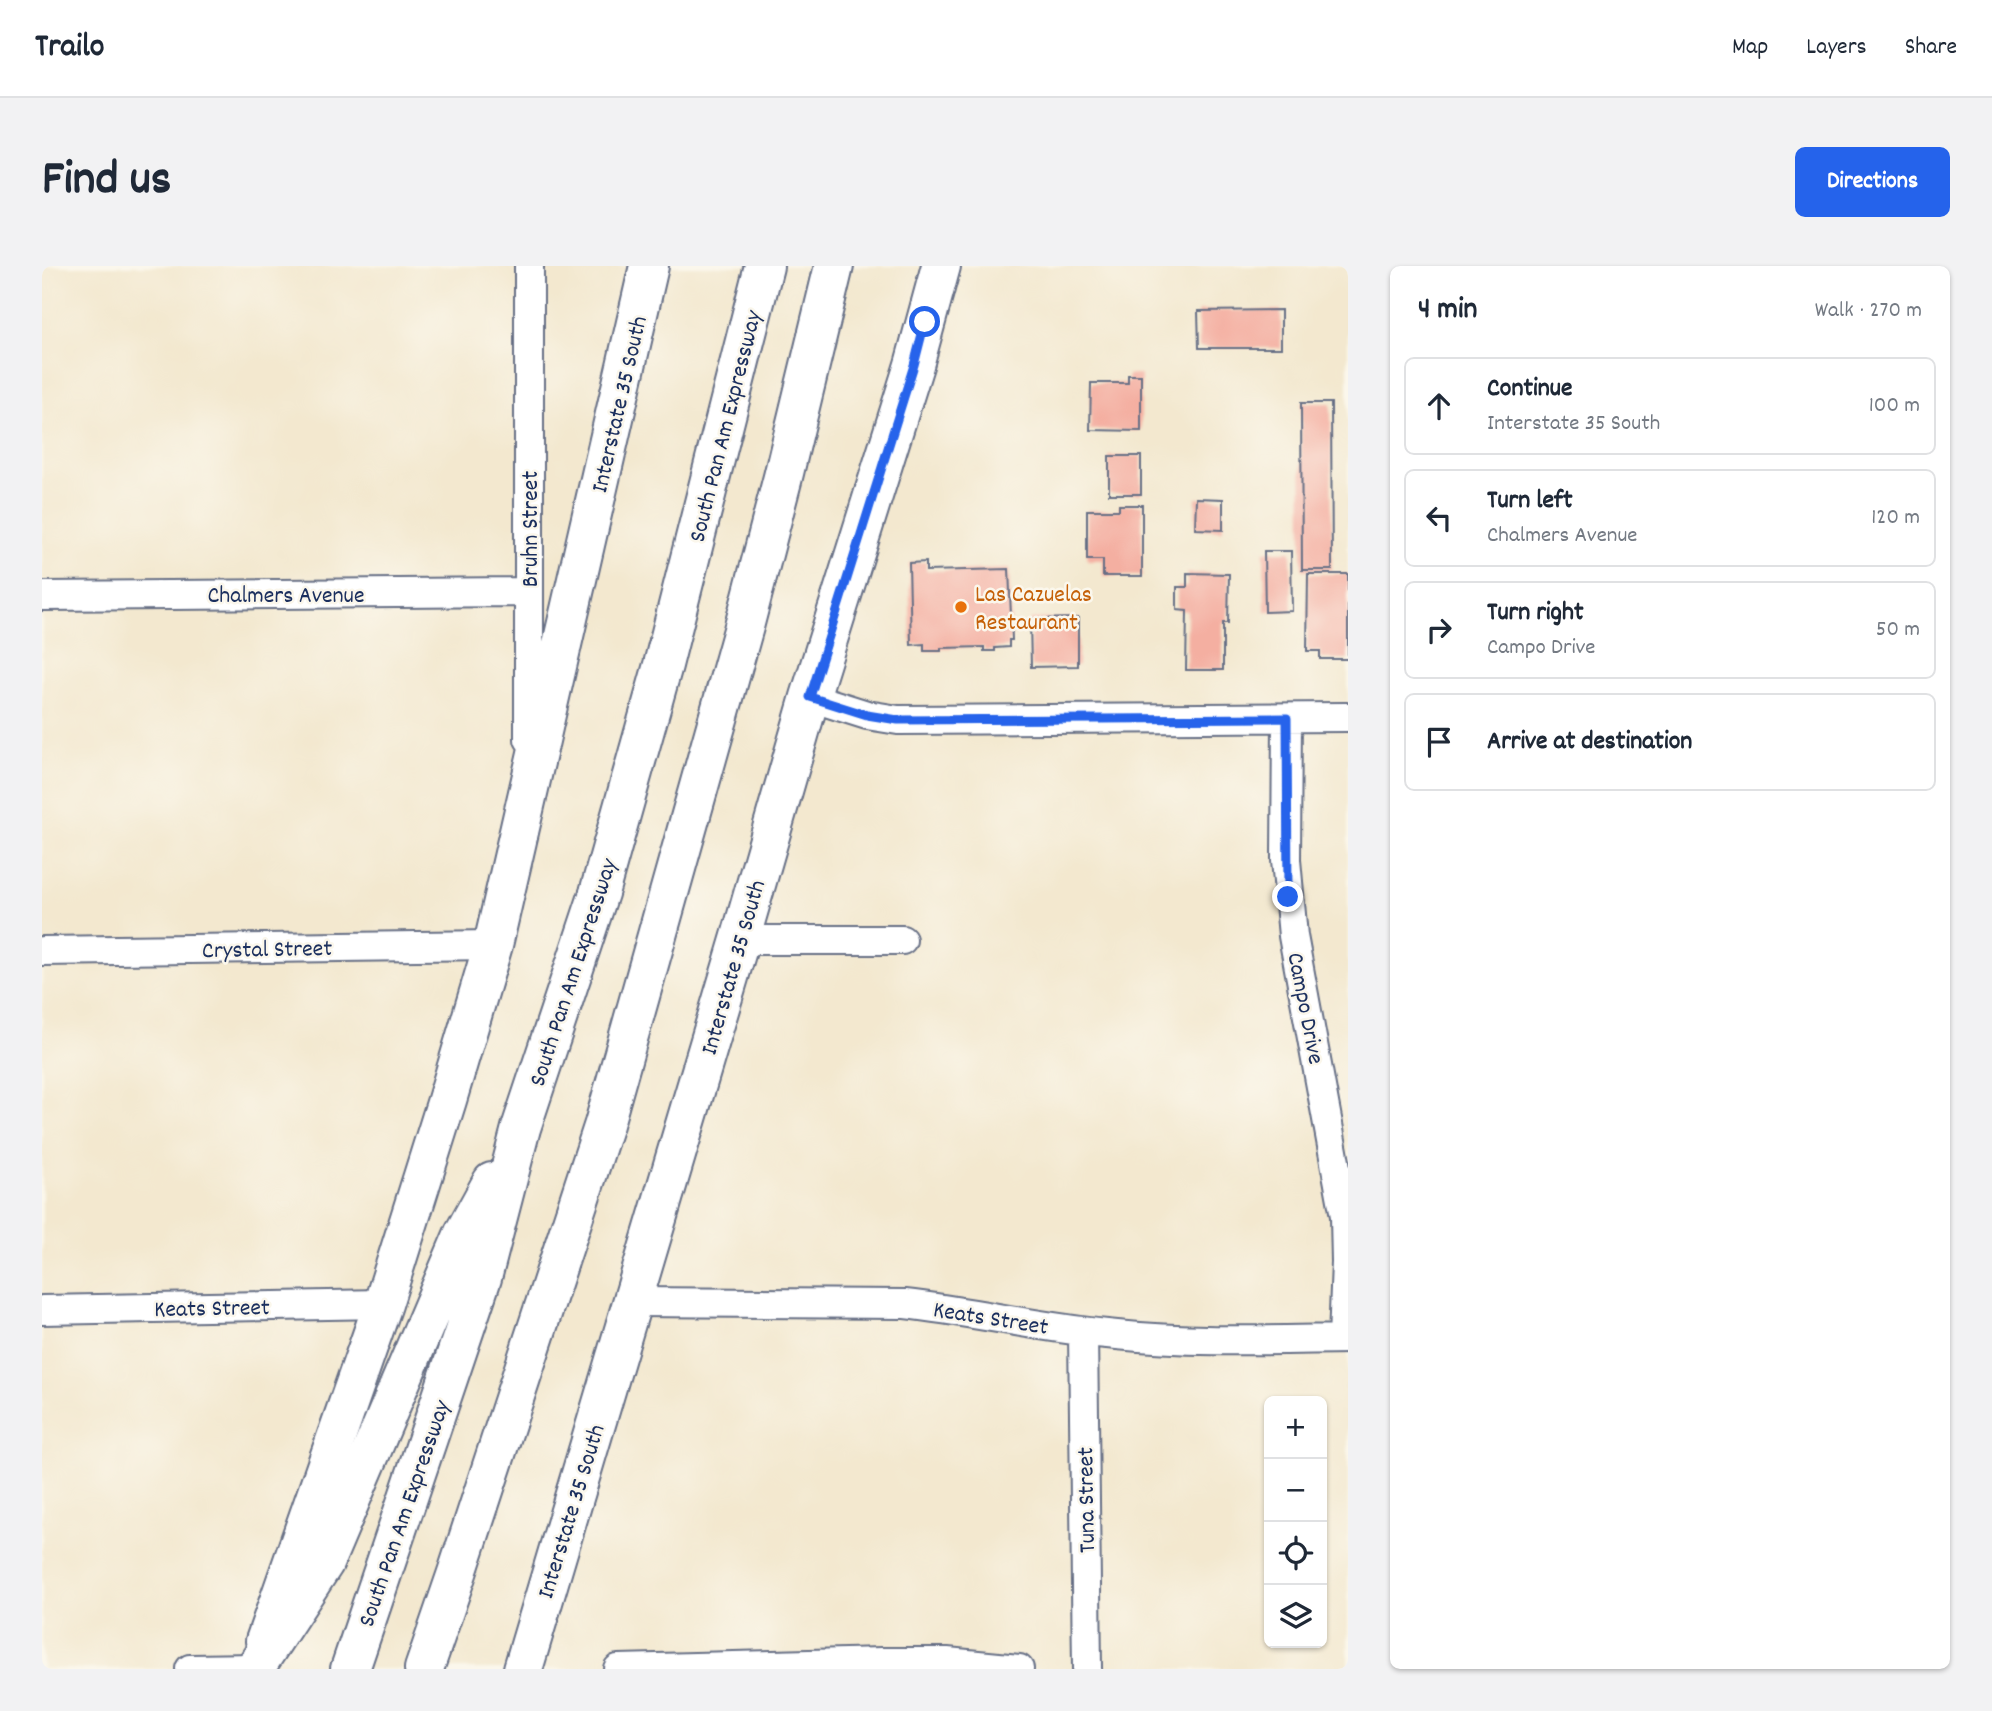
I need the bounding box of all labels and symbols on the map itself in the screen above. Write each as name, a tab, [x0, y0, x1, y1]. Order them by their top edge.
street label: South Pan Am Expressway	[682, 306, 772, 546]
route start	[909, 306, 940, 337]
street label: Interstate 35 South	[584, 313, 658, 497]
street label: Bruhn Street	[515, 471, 549, 587]
place label: Las Cazuelas Restaurant	[975, 579, 1092, 641]
street label: Chalmers Avenue	[207, 580, 365, 614]
marker: Las Cazuelas Restaurant	[953, 599, 969, 615]
street label: South Pan Am Expressway	[522, 853, 628, 1091]
street label: Interstate 35 South	[694, 876, 776, 1059]
route end	[1272, 881, 1303, 912]
street label: Crystal Street	[202, 933, 333, 969]
street label: Campo Drive	[1277, 950, 1332, 1067]
street label: Keats Street	[154, 1292, 270, 1328]
street label: Keats Street	[931, 1294, 1050, 1346]
street label: South Pan Am Expressway	[351, 1395, 461, 1632]
street label: Interstate 35 South	[530, 1421, 616, 1603]
street label: Tuna Street	[1070, 1446, 1106, 1553]

